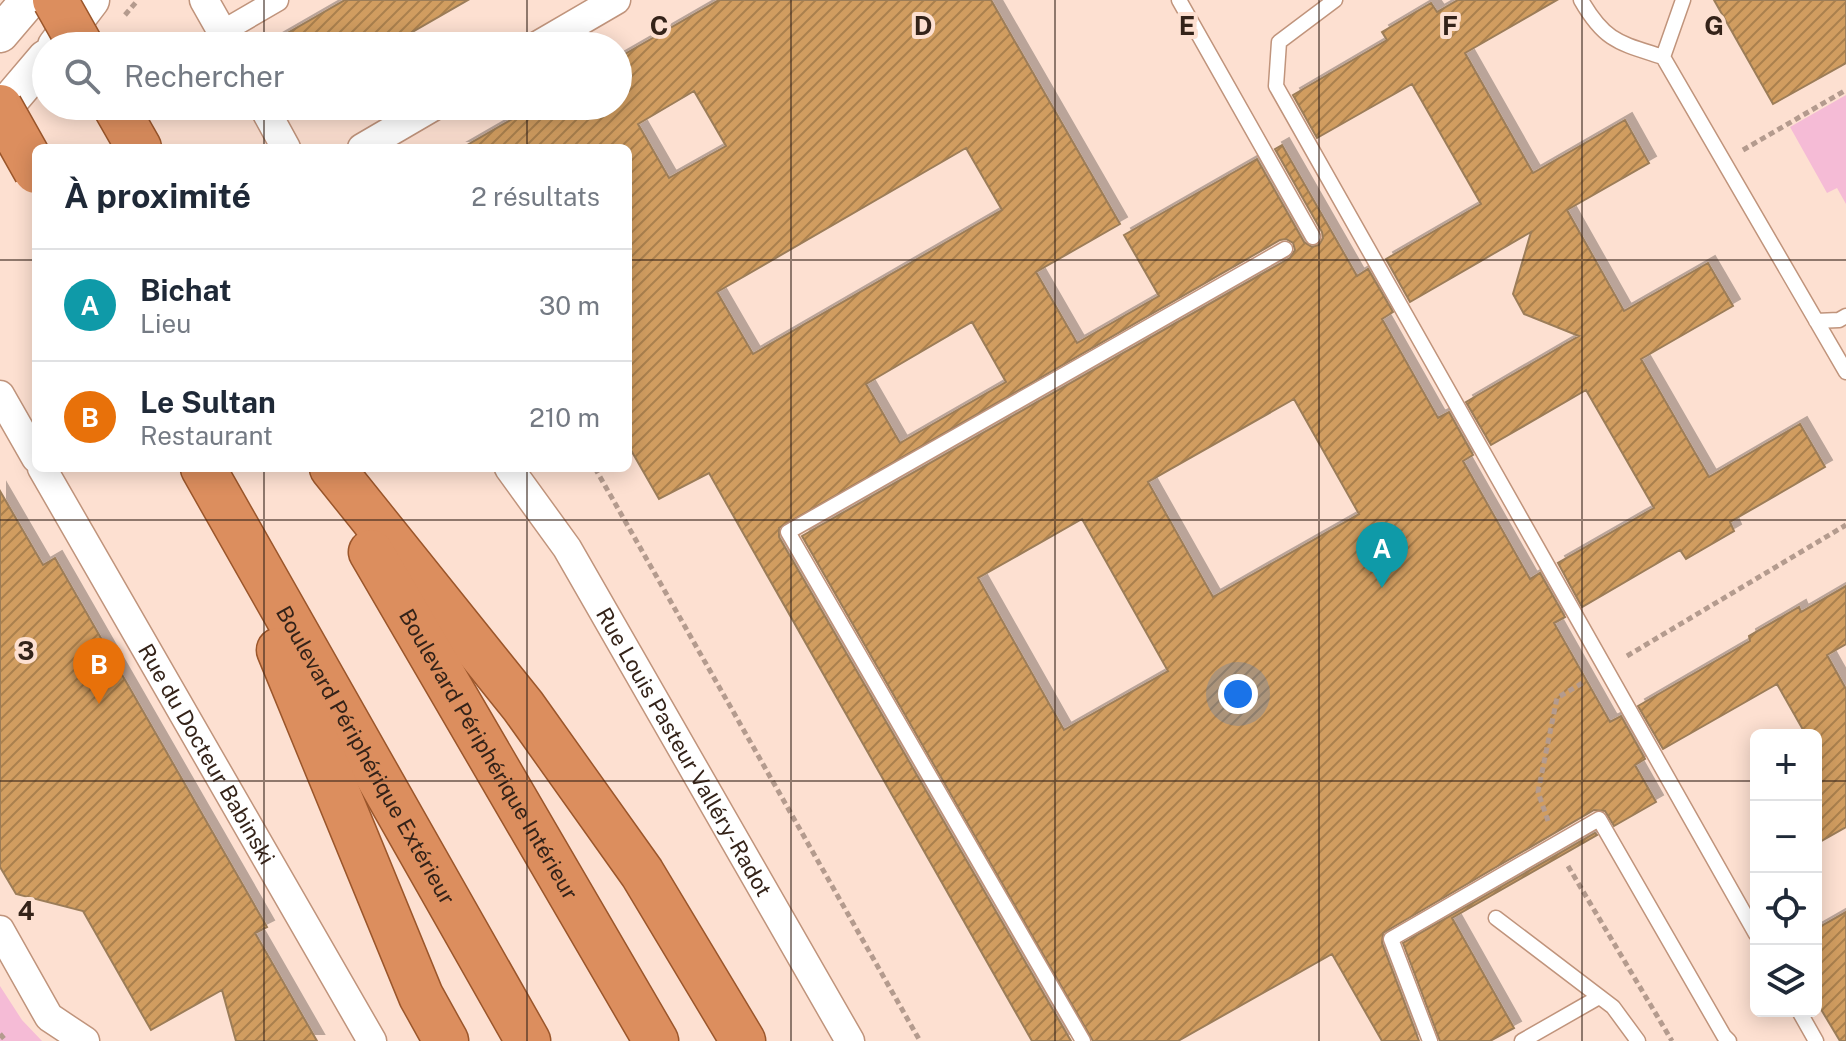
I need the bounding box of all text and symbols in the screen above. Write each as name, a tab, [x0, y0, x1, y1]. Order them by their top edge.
text: C	[650, 10, 668, 41]
text: D	[914, 10, 932, 41]
text: E	[1179, 10, 1195, 41]
text: F	[1442, 10, 1458, 41]
text: G	[1704, 10, 1724, 41]
search box	[32, 32, 632, 120]
icon: search	[60, 54, 104, 98]
text: Rechercher	[124, 58, 285, 94]
text: À proximité	[64, 176, 251, 216]
text: 2 résultats	[471, 181, 600, 212]
text: Bichat	[140, 272, 231, 308]
text: A	[81, 290, 99, 321]
text: 30 m	[539, 290, 600, 321]
text: Lieu	[140, 308, 191, 339]
text: Le Sultan	[140, 384, 276, 420]
text: B	[81, 402, 99, 433]
text: 210 m	[529, 402, 600, 433]
text: Restaurant	[140, 420, 273, 451]
pin: A	[1356, 522, 1408, 588]
street label: Boulevard Périphérique Extérieur	[271, 601, 461, 909]
street label: Rue Louis Pasteur Valléry-Radot	[591, 603, 777, 901]
street label: Boulevard Périphérique Intérieur	[394, 604, 584, 904]
text: 3	[17, 635, 35, 666]
pin: B	[73, 638, 125, 704]
street label: Rue du Docteur Babinski	[133, 639, 280, 869]
your location	[1218, 674, 1258, 714]
map controls	[1750, 729, 1822, 1017]
button: +	[1750, 729, 1822, 801]
button: −	[1750, 801, 1822, 873]
button: locate	[1750, 873, 1822, 945]
text: 4	[17, 895, 35, 926]
button: layers	[1750, 945, 1822, 1017]

